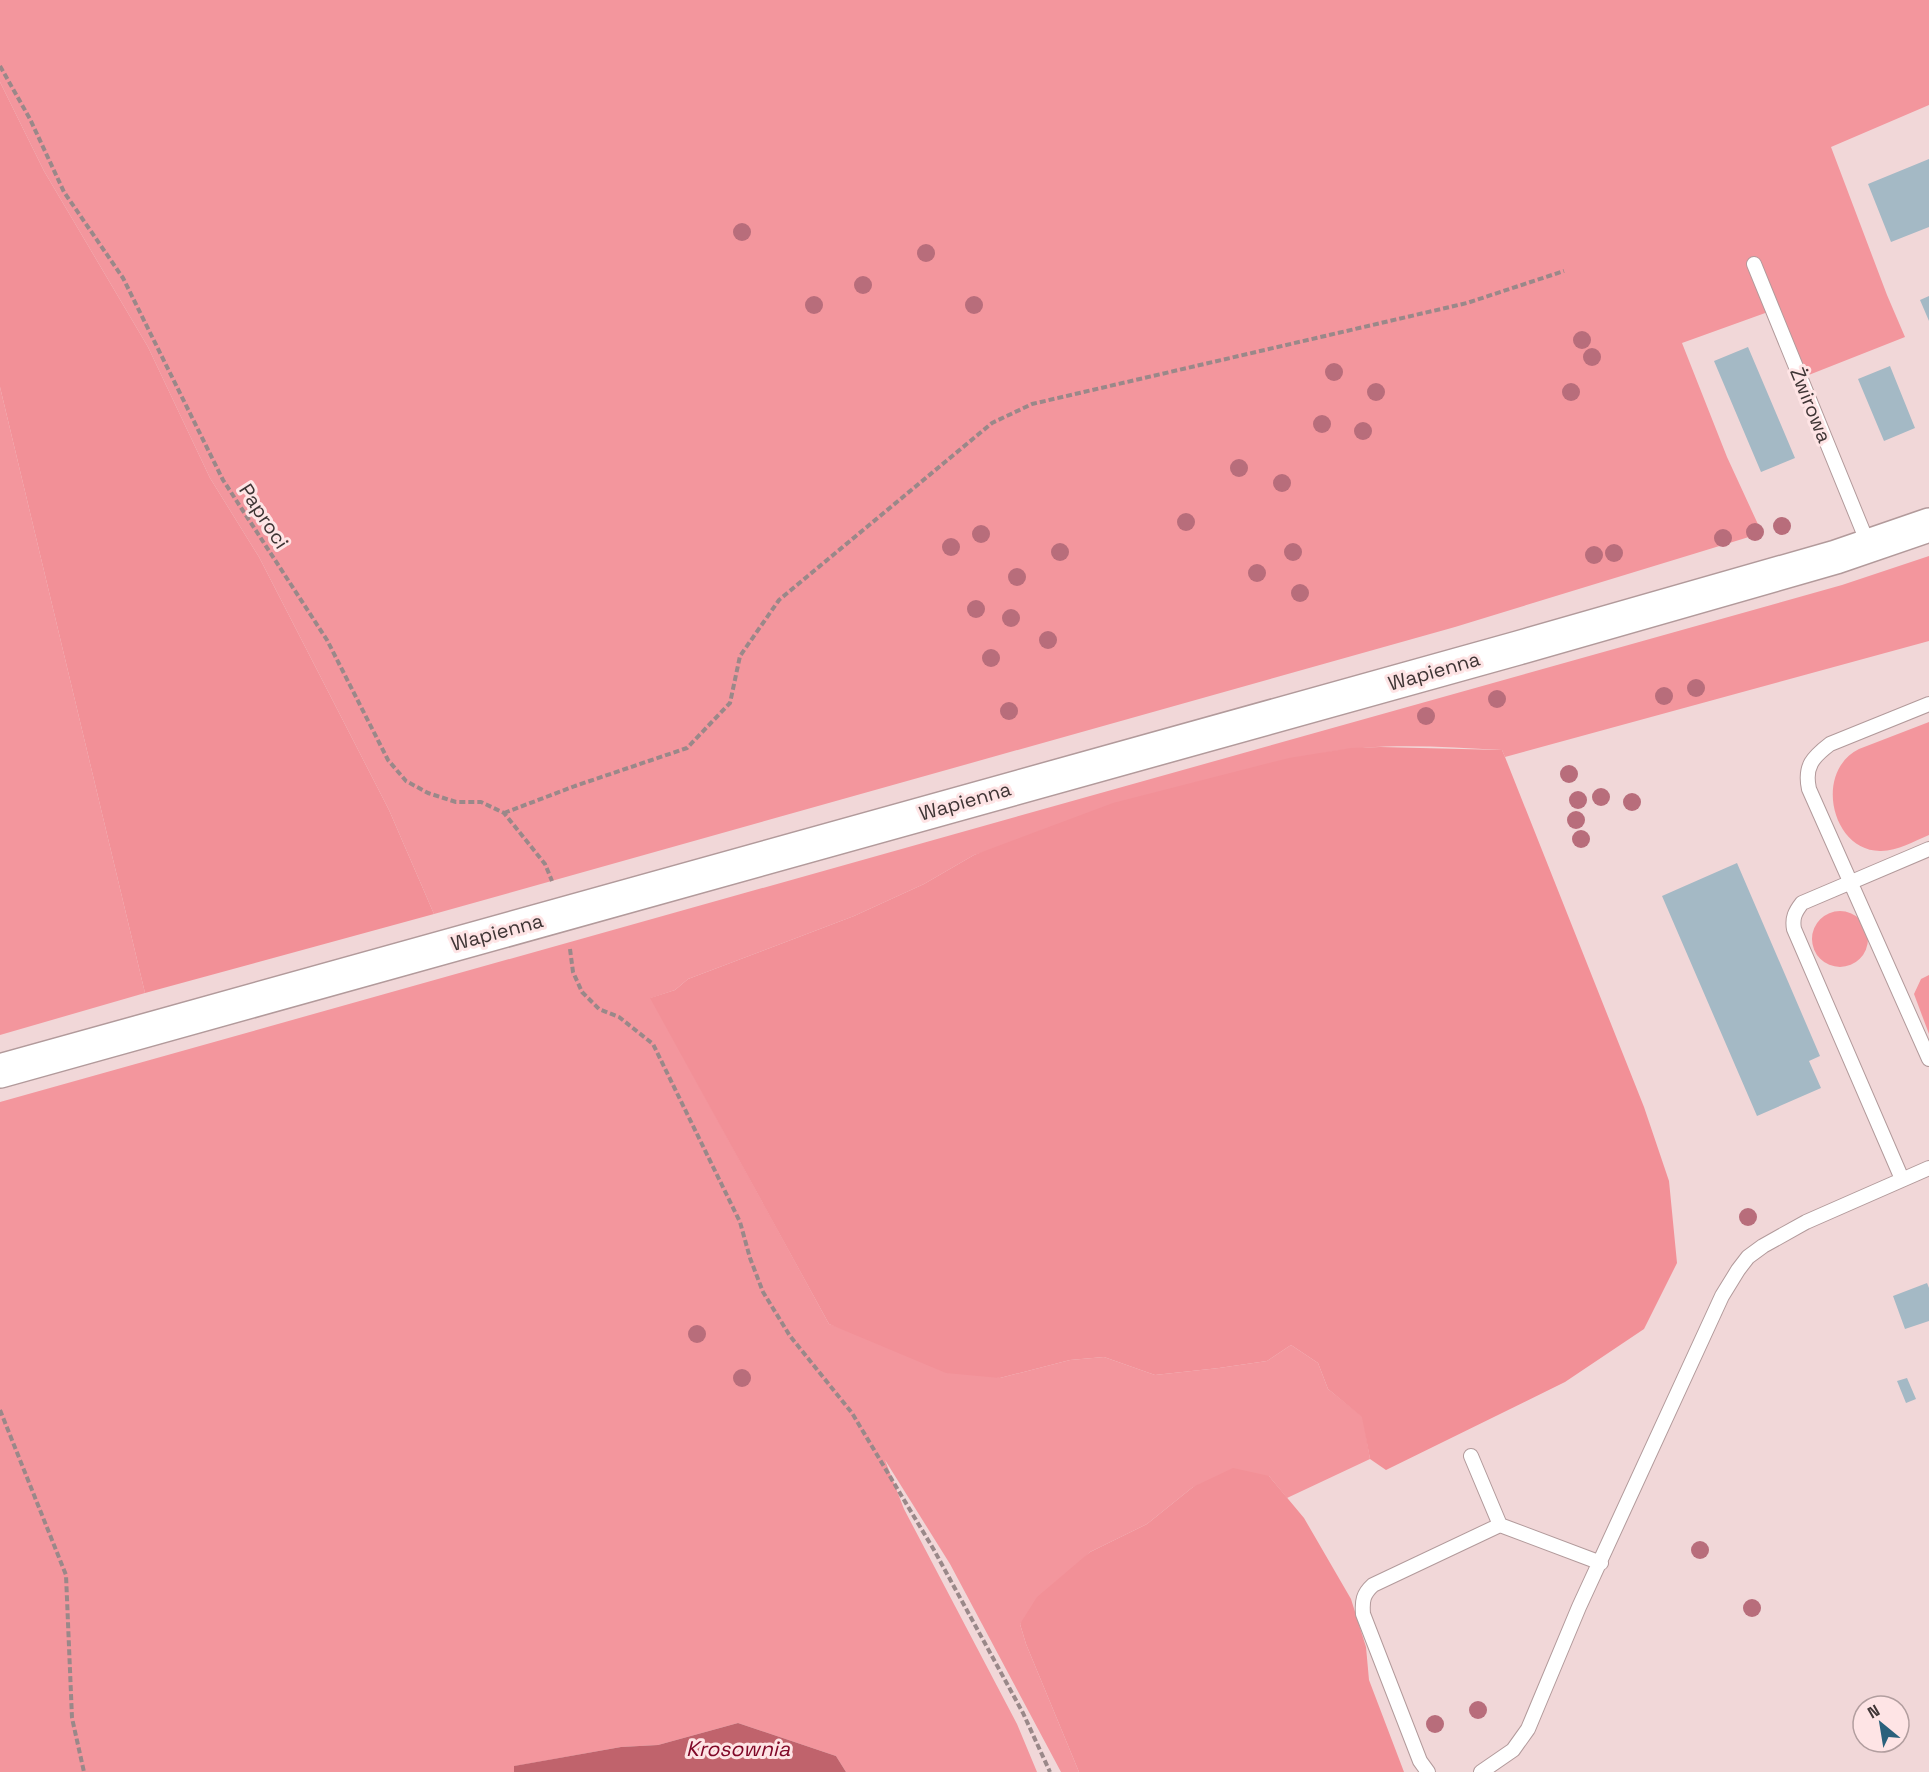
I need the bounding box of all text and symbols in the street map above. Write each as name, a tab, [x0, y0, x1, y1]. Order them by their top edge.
street label: Żwirowa	[1784, 364, 1838, 446]
street label: Paproci	[233, 478, 295, 554]
street label: Wapienna	[1385, 645, 1483, 697]
street label: Wapienna	[916, 775, 1014, 827]
street label: Wapienna	[448, 907, 546, 957]
north arrow	[1851, 1694, 1911, 1754]
text: N	[1864, 1700, 1884, 1723]
water label: Krosownia	[686, 1735, 791, 1762]

